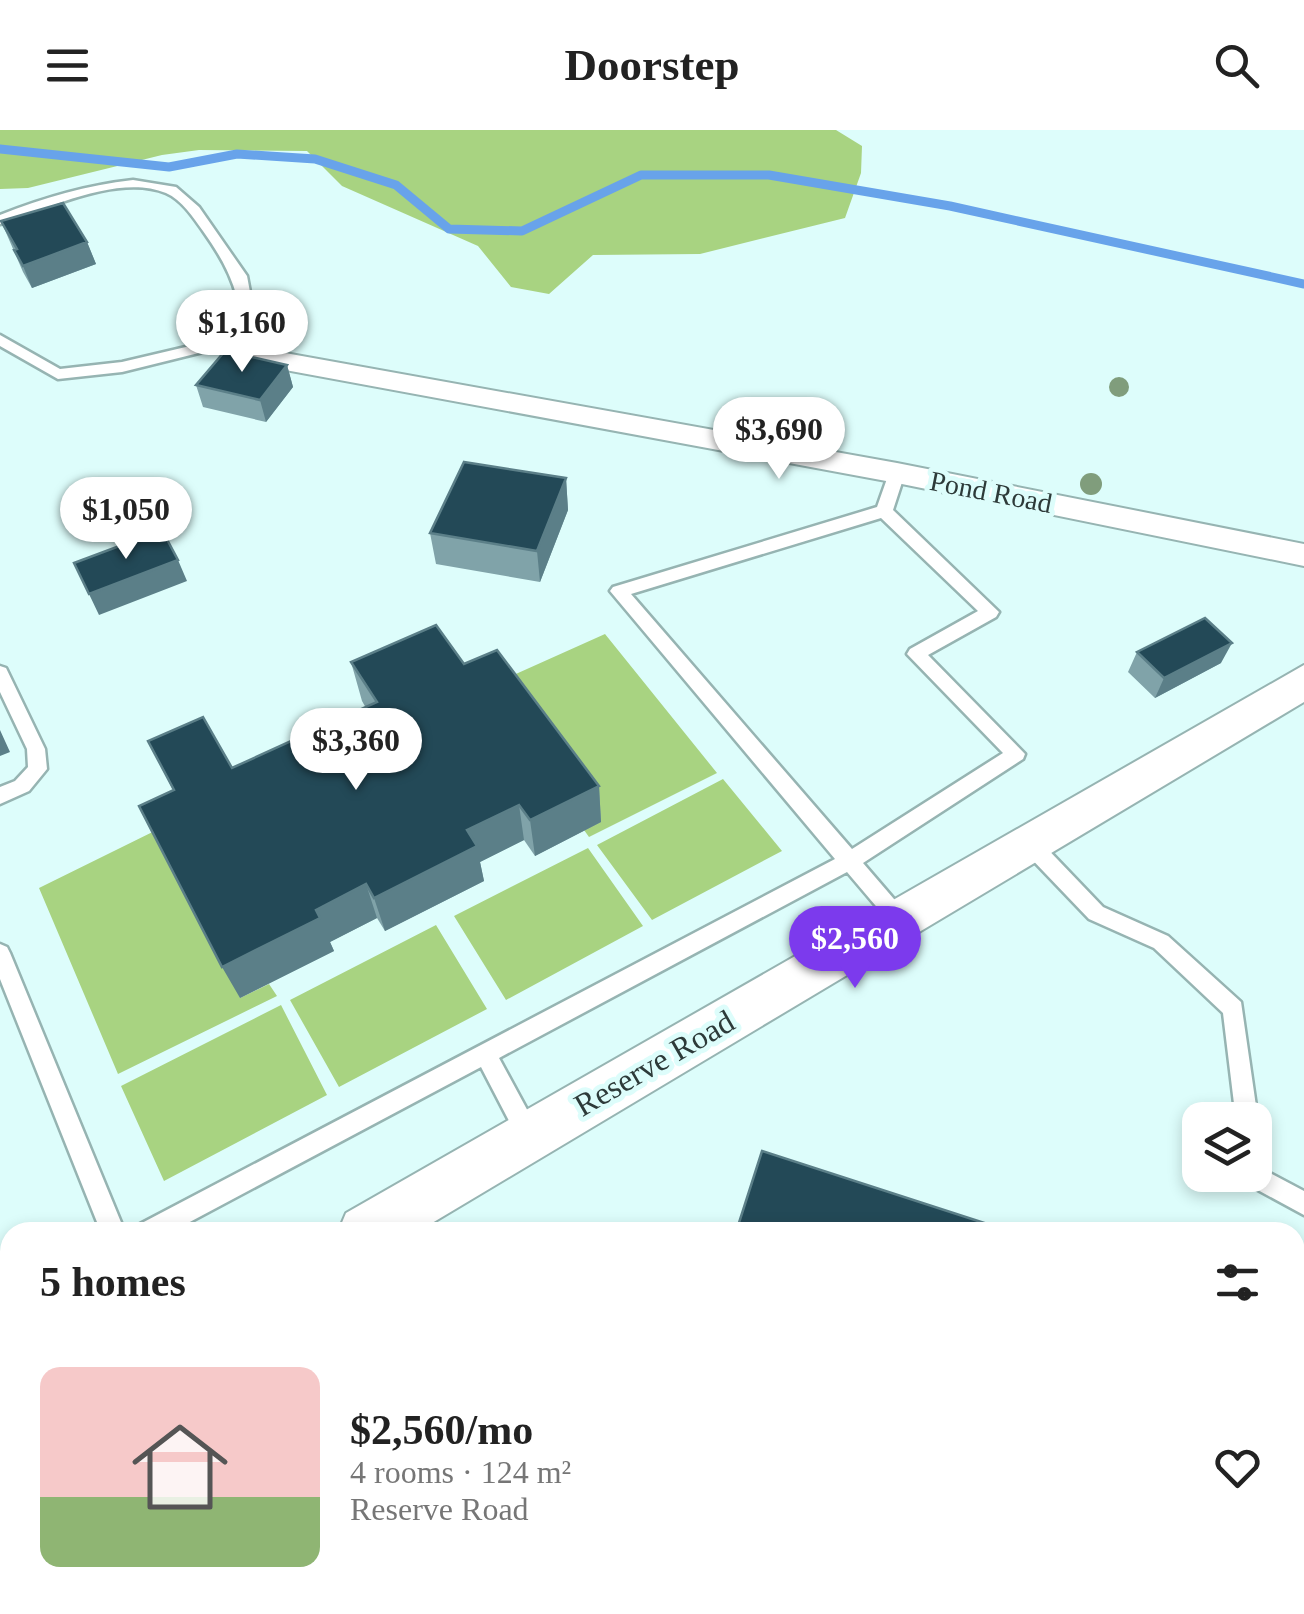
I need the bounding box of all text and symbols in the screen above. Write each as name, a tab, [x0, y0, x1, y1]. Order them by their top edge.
icon: menu	[40, 38, 95, 93]
icon: search	[1209, 38, 1264, 93]
text: Doorstep	[565, 40, 739, 90]
pin: $1,160	[161, 290, 323, 375]
text: $1,160	[198, 304, 286, 340]
pin: $3,690	[698, 397, 860, 482]
text: $3,690	[735, 411, 823, 447]
street label: Pond Road	[927, 465, 1055, 519]
pin: $1,050	[45, 477, 207, 562]
text: $1,050	[82, 491, 170, 527]
pin: $3,360	[275, 708, 437, 793]
text: $3,360	[312, 722, 400, 758]
pin: $2,560	[774, 906, 936, 991]
text: $2,560	[811, 920, 899, 956]
street label: Reserve Road	[568, 1003, 740, 1123]
map controls	[1182, 1102, 1272, 1192]
button: layers	[1182, 1102, 1272, 1192]
icon: filters	[1210, 1255, 1265, 1310]
text: 5 homes	[40, 1259, 186, 1305]
icon: home	[120, 1407, 240, 1527]
text: $2,560/mo	[350, 1407, 533, 1453]
icon: heart	[1210, 1440, 1265, 1495]
text: 4 rooms · 124 m²	[350, 1454, 571, 1490]
text: Reserve Road	[350, 1491, 529, 1527]

